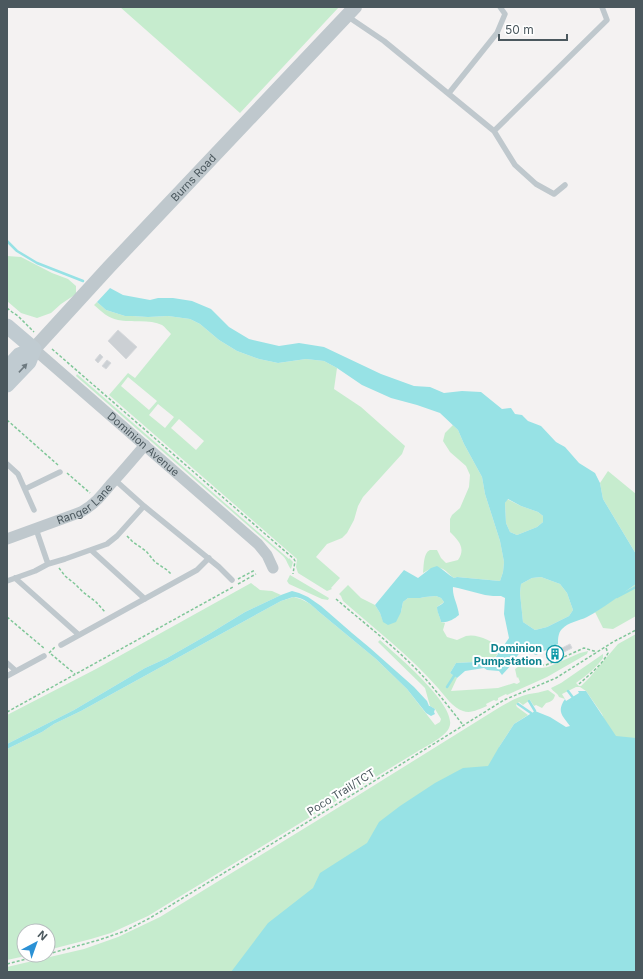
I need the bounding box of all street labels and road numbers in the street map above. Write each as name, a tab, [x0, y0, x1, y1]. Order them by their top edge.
street label: Burns Road	[168, 151, 219, 204]
street label: Dominion Avenue	[104, 409, 182, 479]
street label: Ranger Lane	[55, 481, 115, 527]
street label: Poco Trail/TCT	[304, 766, 378, 818]

